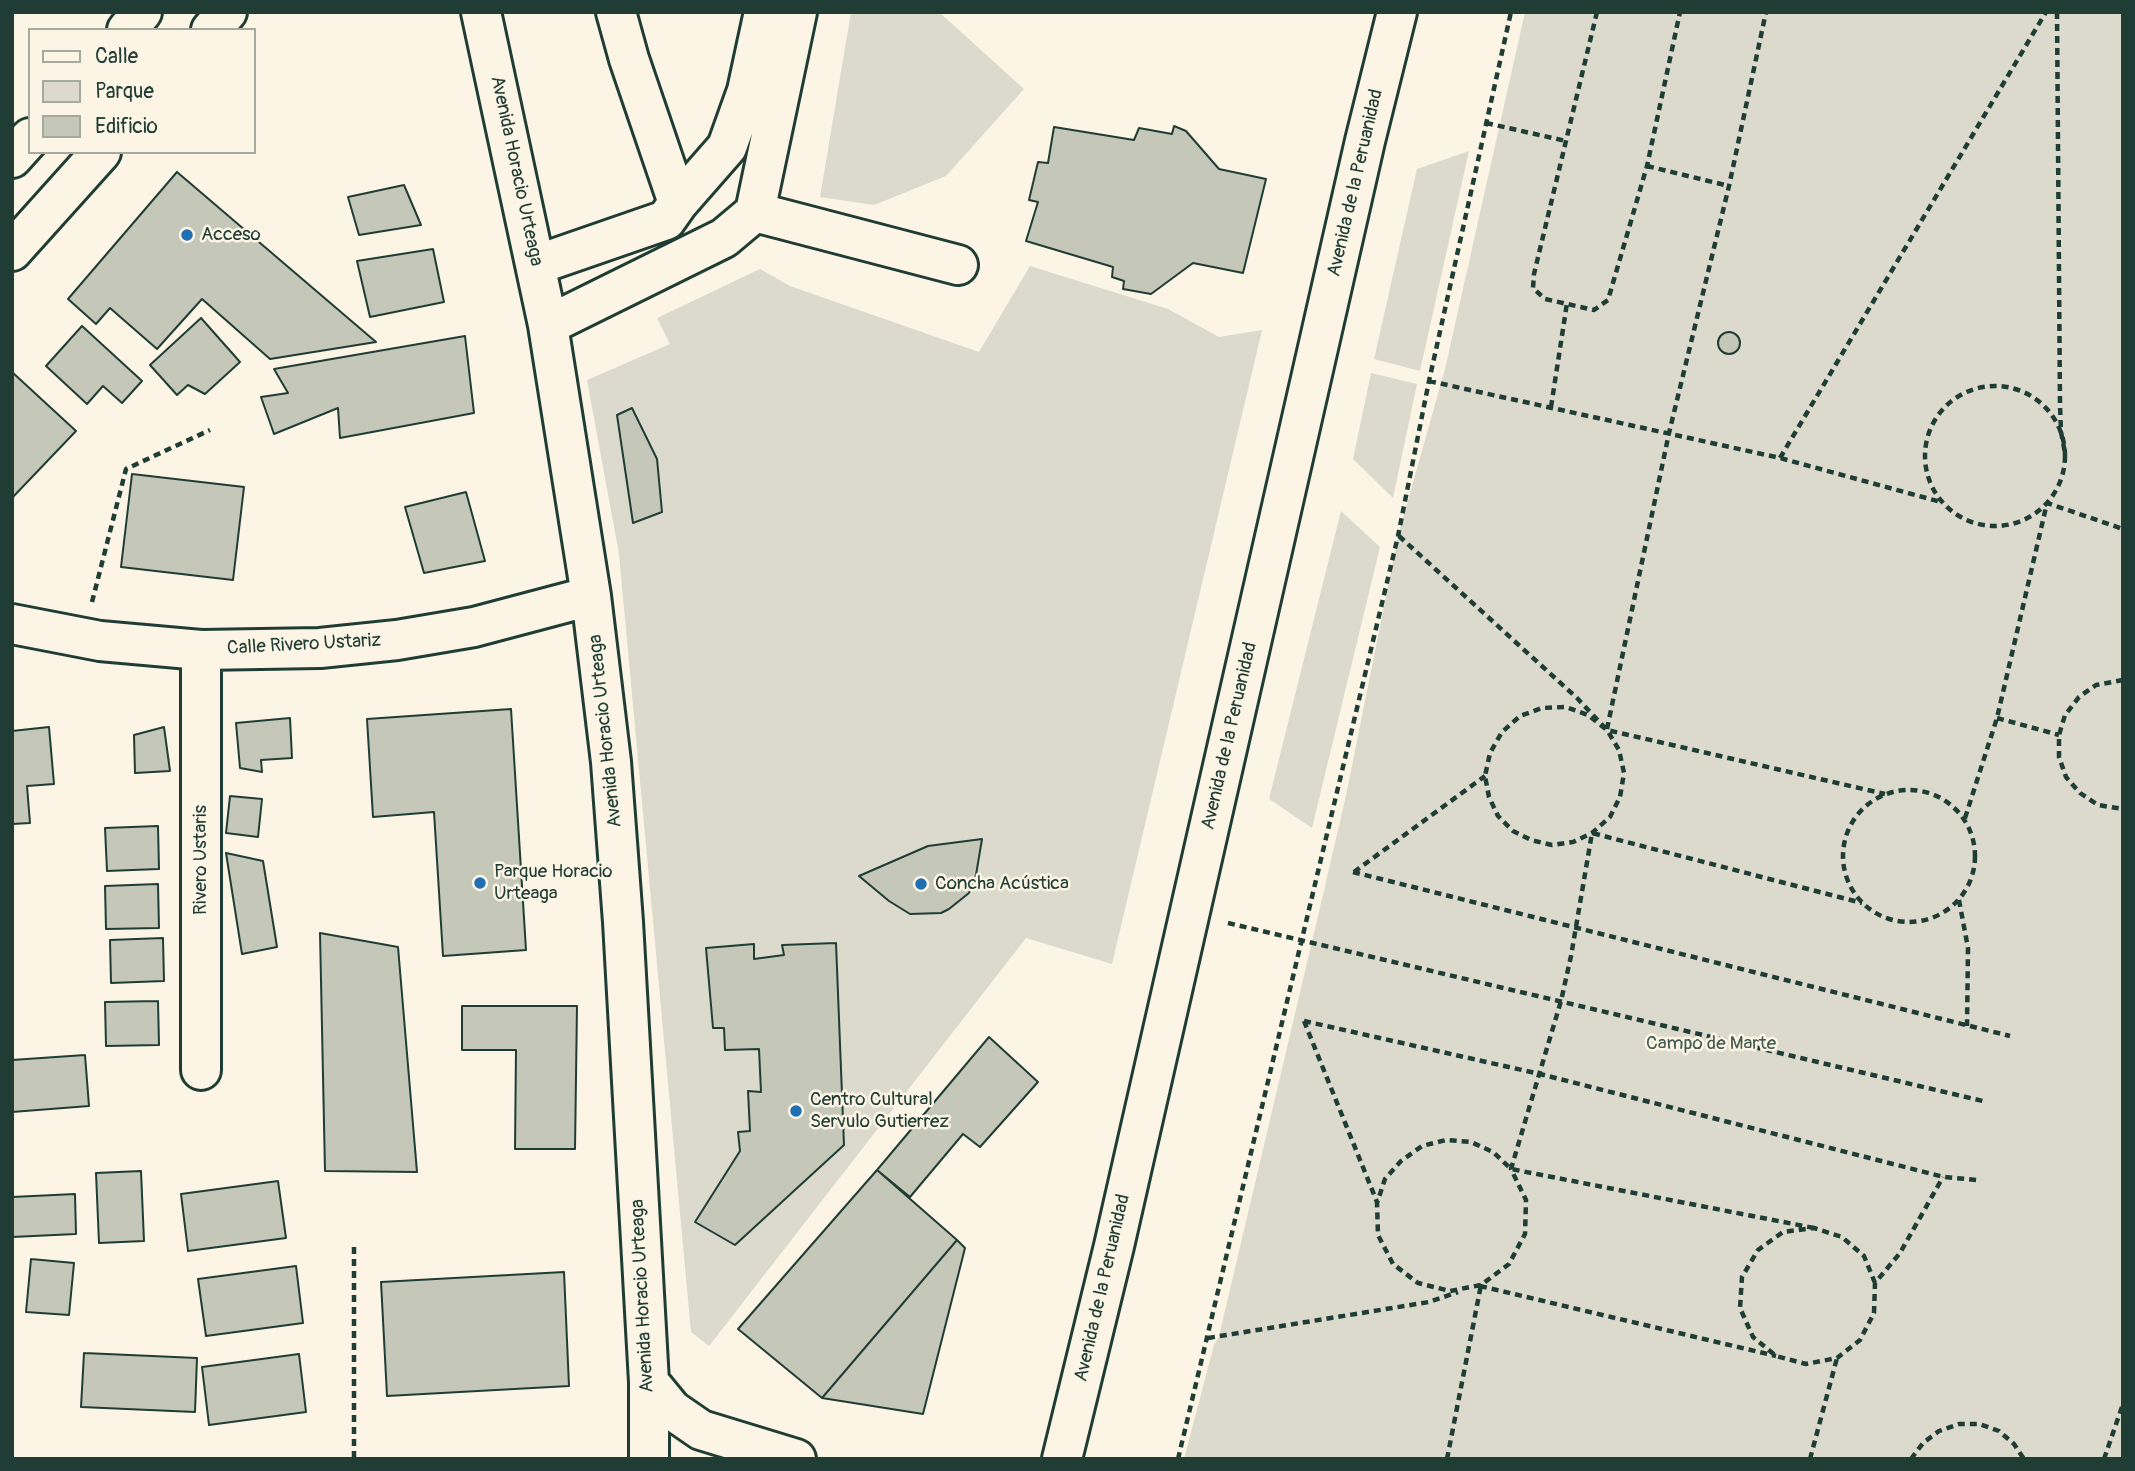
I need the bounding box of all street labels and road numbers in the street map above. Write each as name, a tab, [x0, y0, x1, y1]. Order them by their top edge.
street label: Avenida Horacio Urteaga	[485, 74, 547, 268]
street label: Avenida de la Peruanidad	[1323, 87, 1389, 279]
street label: Calle Rivero Ustariz	[226, 630, 382, 660]
street label: Avenida Horacio Urteaga	[585, 633, 627, 829]
street label: Avenida de la Peruanidad	[1197, 640, 1263, 832]
street label: Rivero Ustaris	[190, 805, 212, 915]
street label: Avenida de la Peruanidad	[1070, 1192, 1136, 1384]
street label: Avenida Horacio Urteaga	[627, 1199, 659, 1393]

